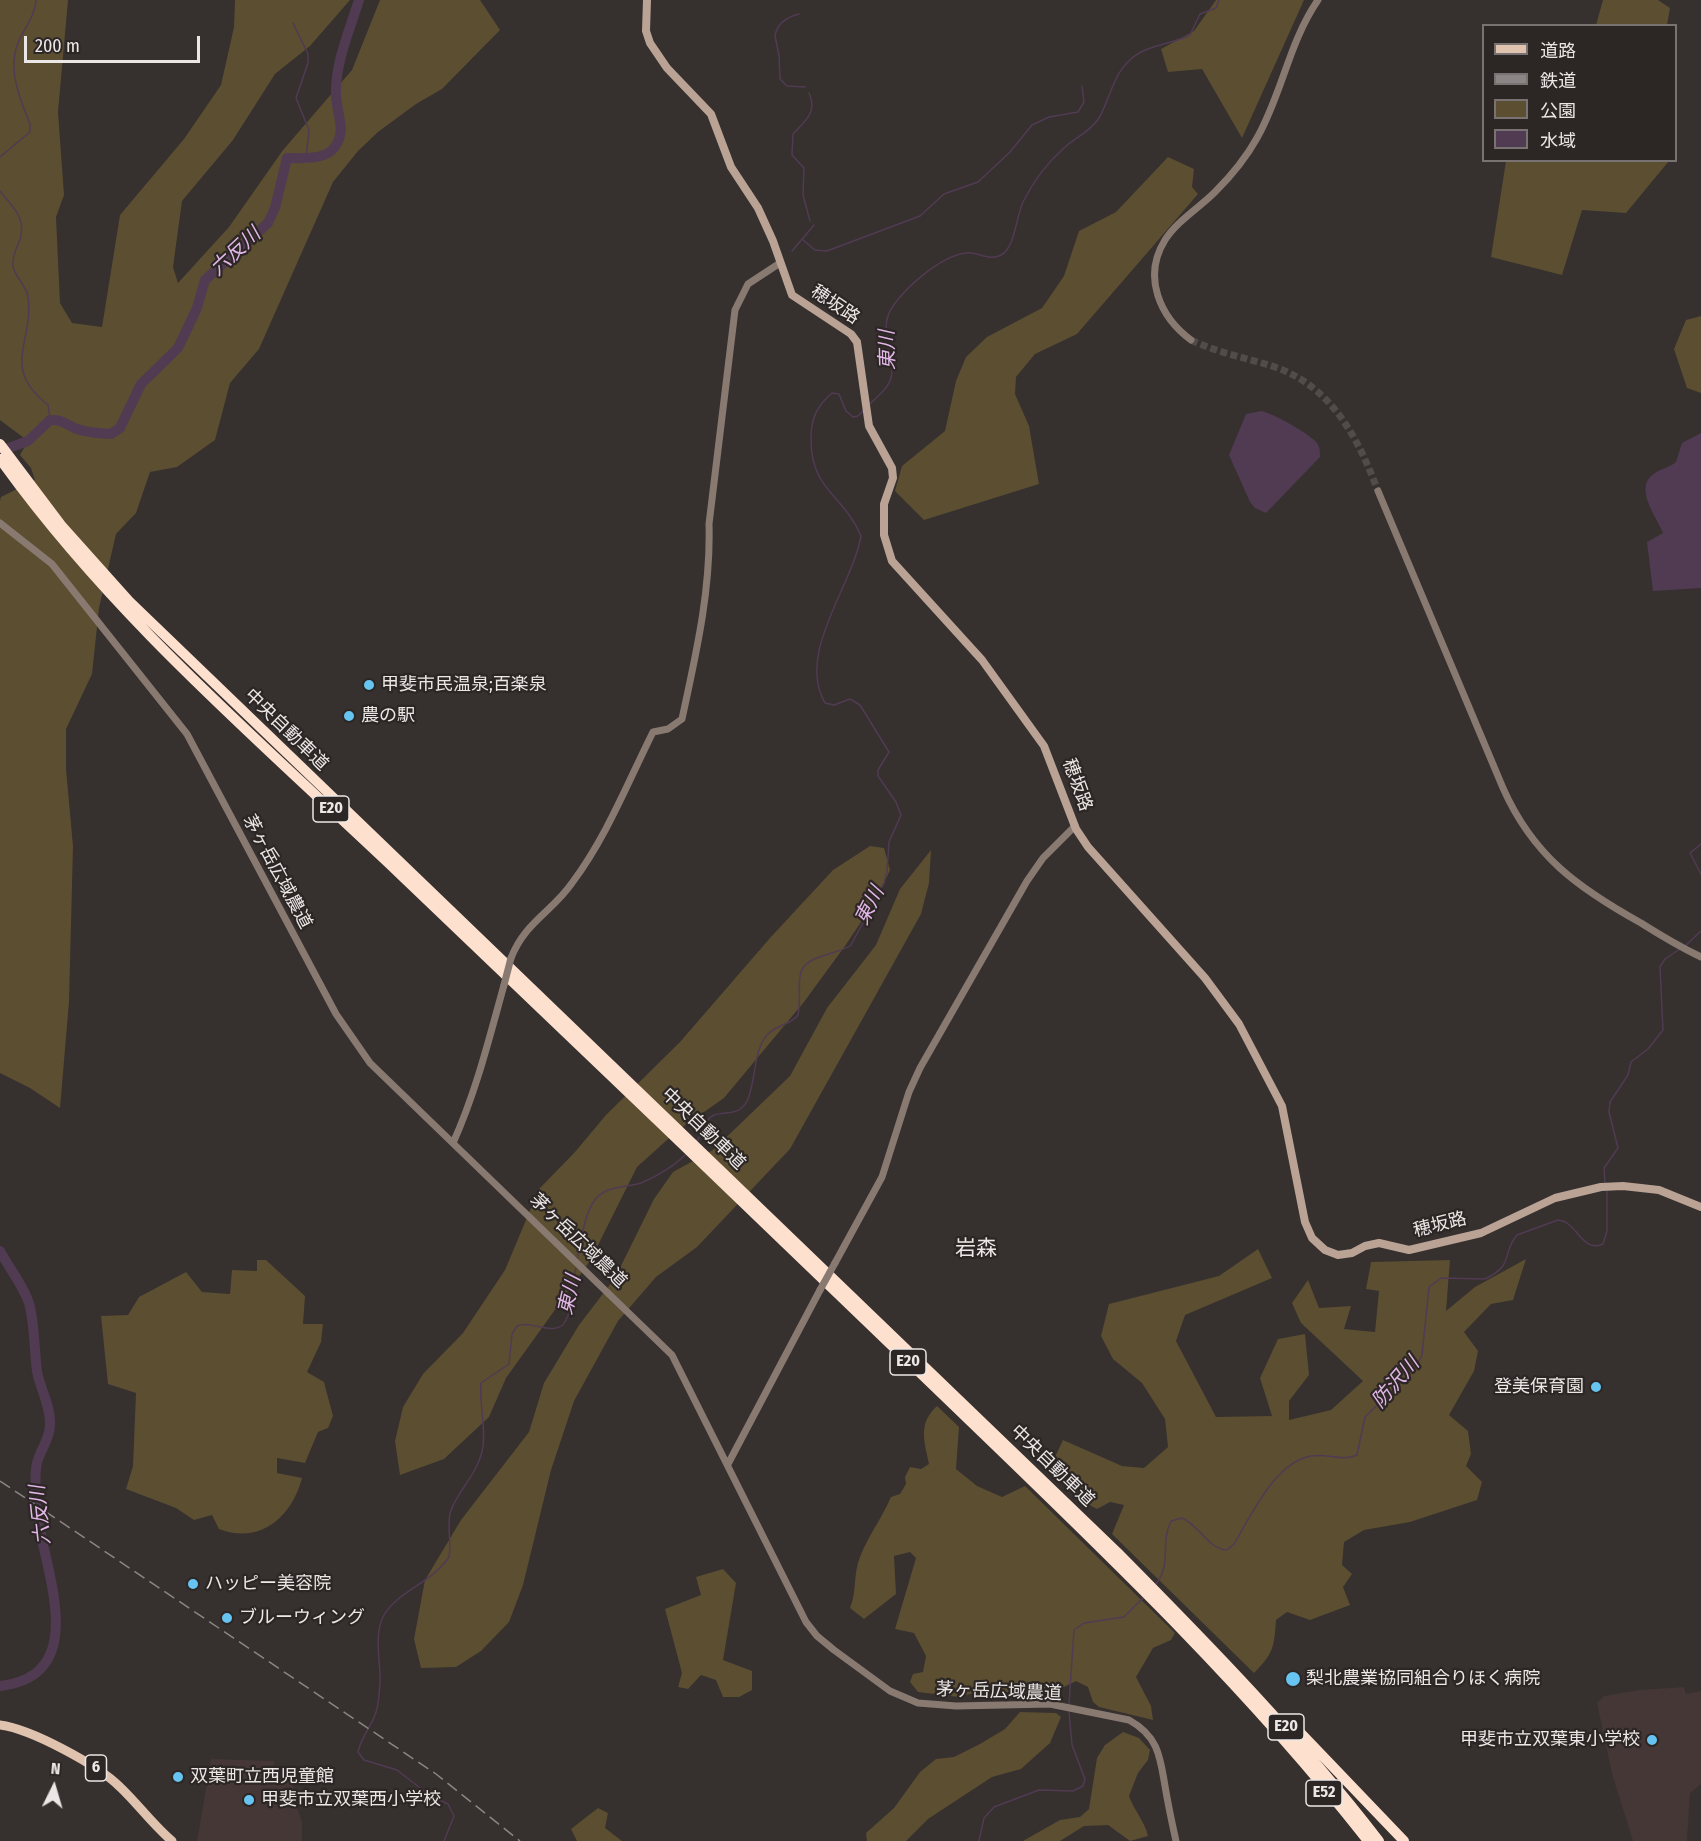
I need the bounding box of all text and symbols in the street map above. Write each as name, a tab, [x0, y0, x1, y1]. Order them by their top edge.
scale bar	[27, 24, 202, 62]
legend	[1482, 24, 1677, 162]
text: 200 m	[35, 35, 80, 57]
text: 道路	[1540, 40, 1576, 62]
text: 鉄道	[1540, 70, 1576, 92]
text: 公園	[1540, 100, 1576, 122]
text: 水域	[1540, 130, 1576, 152]
water label: 六反川	[206, 223, 266, 281]
street label: 穂坂路	[807, 281, 863, 329]
water label: 東川	[876, 330, 900, 370]
place label: 甲斐市民温泉;百楽泉	[381, 674, 547, 696]
marker: 甲斐市民温泉;百楽泉	[362, 678, 376, 692]
street label: 中央自動車道	[240, 685, 332, 775]
place label: 農の駅	[361, 705, 415, 727]
marker: 農の駅	[342, 709, 356, 723]
street label: 穂坂路	[1058, 756, 1096, 814]
road number: E20	[313, 796, 349, 822]
street label: 茅ヶ岳広域農道	[238, 811, 316, 933]
water label: 東川	[850, 883, 890, 929]
street label: 中央自動車道	[657, 1084, 749, 1174]
street label: 茅ヶ岳広域農道	[525, 1189, 631, 1293]
street label: 穂坂路	[1411, 1208, 1469, 1242]
district label: 岩森	[955, 1236, 997, 1262]
water label: 東川	[554, 1273, 586, 1317]
road number: E20	[890, 1349, 926, 1375]
water label: 防沢川	[1367, 1352, 1425, 1414]
place label: 登美保育園	[1494, 1376, 1584, 1398]
marker: 登美保育園	[1589, 1380, 1603, 1394]
street label: 中央自動車道	[1006, 1421, 1098, 1511]
water label: 六反川	[26, 1484, 56, 1546]
place label: ハッピー美容院	[205, 1573, 331, 1595]
marker: ハッピー美容院	[186, 1577, 200, 1591]
place label: ブルーウィング	[239, 1607, 365, 1629]
marker: ブルーウィング	[220, 1611, 234, 1625]
place label: 梨北農業協同組合りほく病院	[1306, 1668, 1540, 1690]
marker: 梨北農業協同組合りほく病院	[1284, 1670, 1302, 1688]
street label: 茅ヶ岳広域農道	[936, 1679, 1062, 1705]
road number: E20	[1268, 1714, 1304, 1740]
place label: 甲斐市立双葉東小学校	[1460, 1729, 1640, 1751]
marker: 甲斐市立双葉東小学校	[1645, 1733, 1659, 1747]
road number: 6	[86, 1755, 106, 1781]
north arrow	[24, 1757, 84, 1817]
text: N	[50, 1759, 61, 1778]
place label: 双葉町立西児童館	[190, 1766, 334, 1788]
marker: 双葉町立西児童館	[171, 1770, 185, 1784]
road number: E52	[1306, 1780, 1342, 1806]
place label: 甲斐市立双葉西小学校	[261, 1789, 441, 1811]
marker: 甲斐市立双葉西小学校	[242, 1793, 256, 1807]

